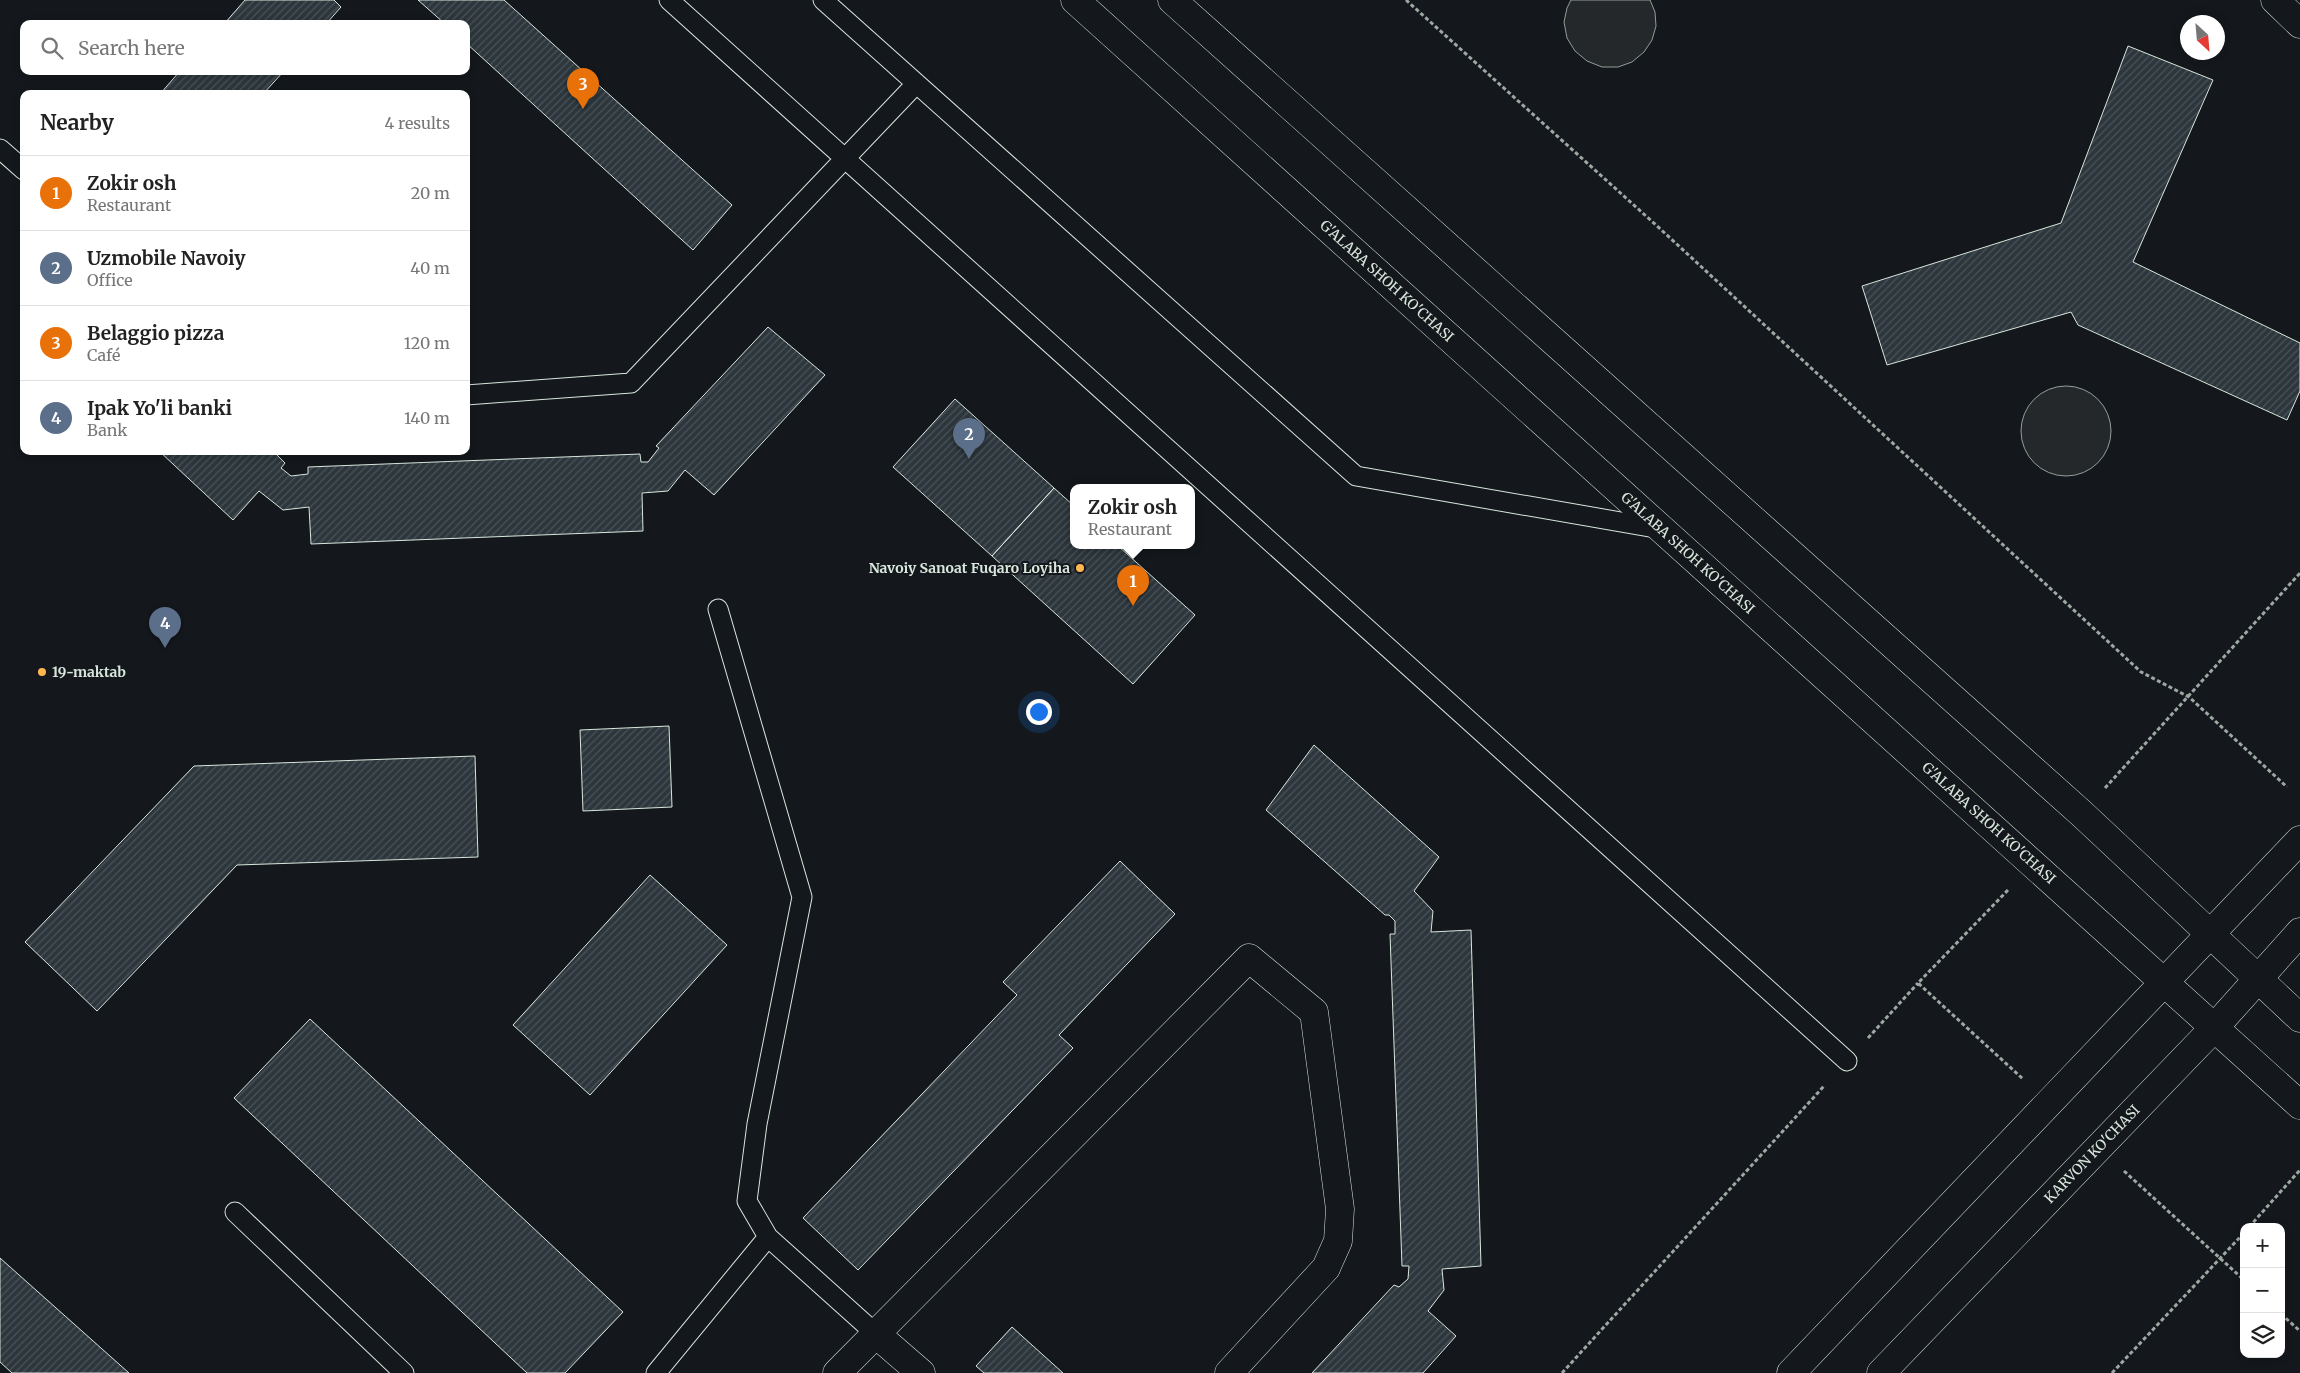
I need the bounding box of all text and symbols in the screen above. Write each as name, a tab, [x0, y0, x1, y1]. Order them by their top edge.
north arrow	[2180, 15, 2225, 60]
search box	[20, 20, 470, 75]
icon: search	[38, 34, 66, 62]
text: Search here	[78, 36, 185, 60]
pin: 3	[567, 68, 599, 109]
text: Nearby	[40, 109, 114, 136]
text: 4 results	[384, 113, 450, 133]
text: Zokir osh	[87, 171, 176, 195]
text: 1	[52, 183, 60, 203]
text: 20 m	[411, 183, 450, 203]
text: Restaurant	[87, 195, 171, 215]
street label: G'ALABA SHOH KO'CHASI	[1316, 216, 1458, 346]
text: Uzmobile Navoiy	[87, 246, 245, 270]
text: 2	[51, 258, 61, 278]
text: 40 m	[410, 258, 450, 278]
text: Office	[87, 270, 133, 290]
text: Belaggio pizza	[87, 321, 224, 345]
text: 3	[51, 333, 61, 353]
text: 120 m	[404, 333, 450, 353]
text: Café	[87, 345, 120, 365]
text: Ipak Yo'li banki	[87, 396, 232, 420]
text: 4	[51, 408, 61, 428]
text: 140 m	[404, 408, 450, 428]
pin: 2	[953, 418, 985, 459]
text: Bank	[87, 420, 127, 440]
popup	[1070, 484, 1195, 549]
street label: G'ALABA SHOH KO'CHASI	[1617, 488, 1759, 618]
text: Zokir osh	[1088, 495, 1177, 519]
text: Restaurant	[1088, 519, 1172, 539]
place label: Navoiy Sanoat Fuqaro Loyiha	[869, 559, 1070, 577]
marker: Navoiy Sanoat Fuqaro Loyiha	[1074, 562, 1086, 574]
pin: 1	[1117, 565, 1149, 606]
pin: 4	[149, 607, 181, 648]
place label: 19-maktab	[52, 663, 126, 681]
marker: 19-maktab	[36, 666, 48, 678]
your location	[1026, 699, 1052, 725]
street label: G'ALABA SHOH KO'CHASI	[1918, 758, 2060, 888]
street label: KARVON KO'CHASI	[2040, 1101, 2144, 1207]
map controls	[2240, 1223, 2285, 1358]
button: +	[2240, 1223, 2285, 1268]
button: −	[2240, 1268, 2285, 1313]
button: layers	[2240, 1313, 2285, 1358]

